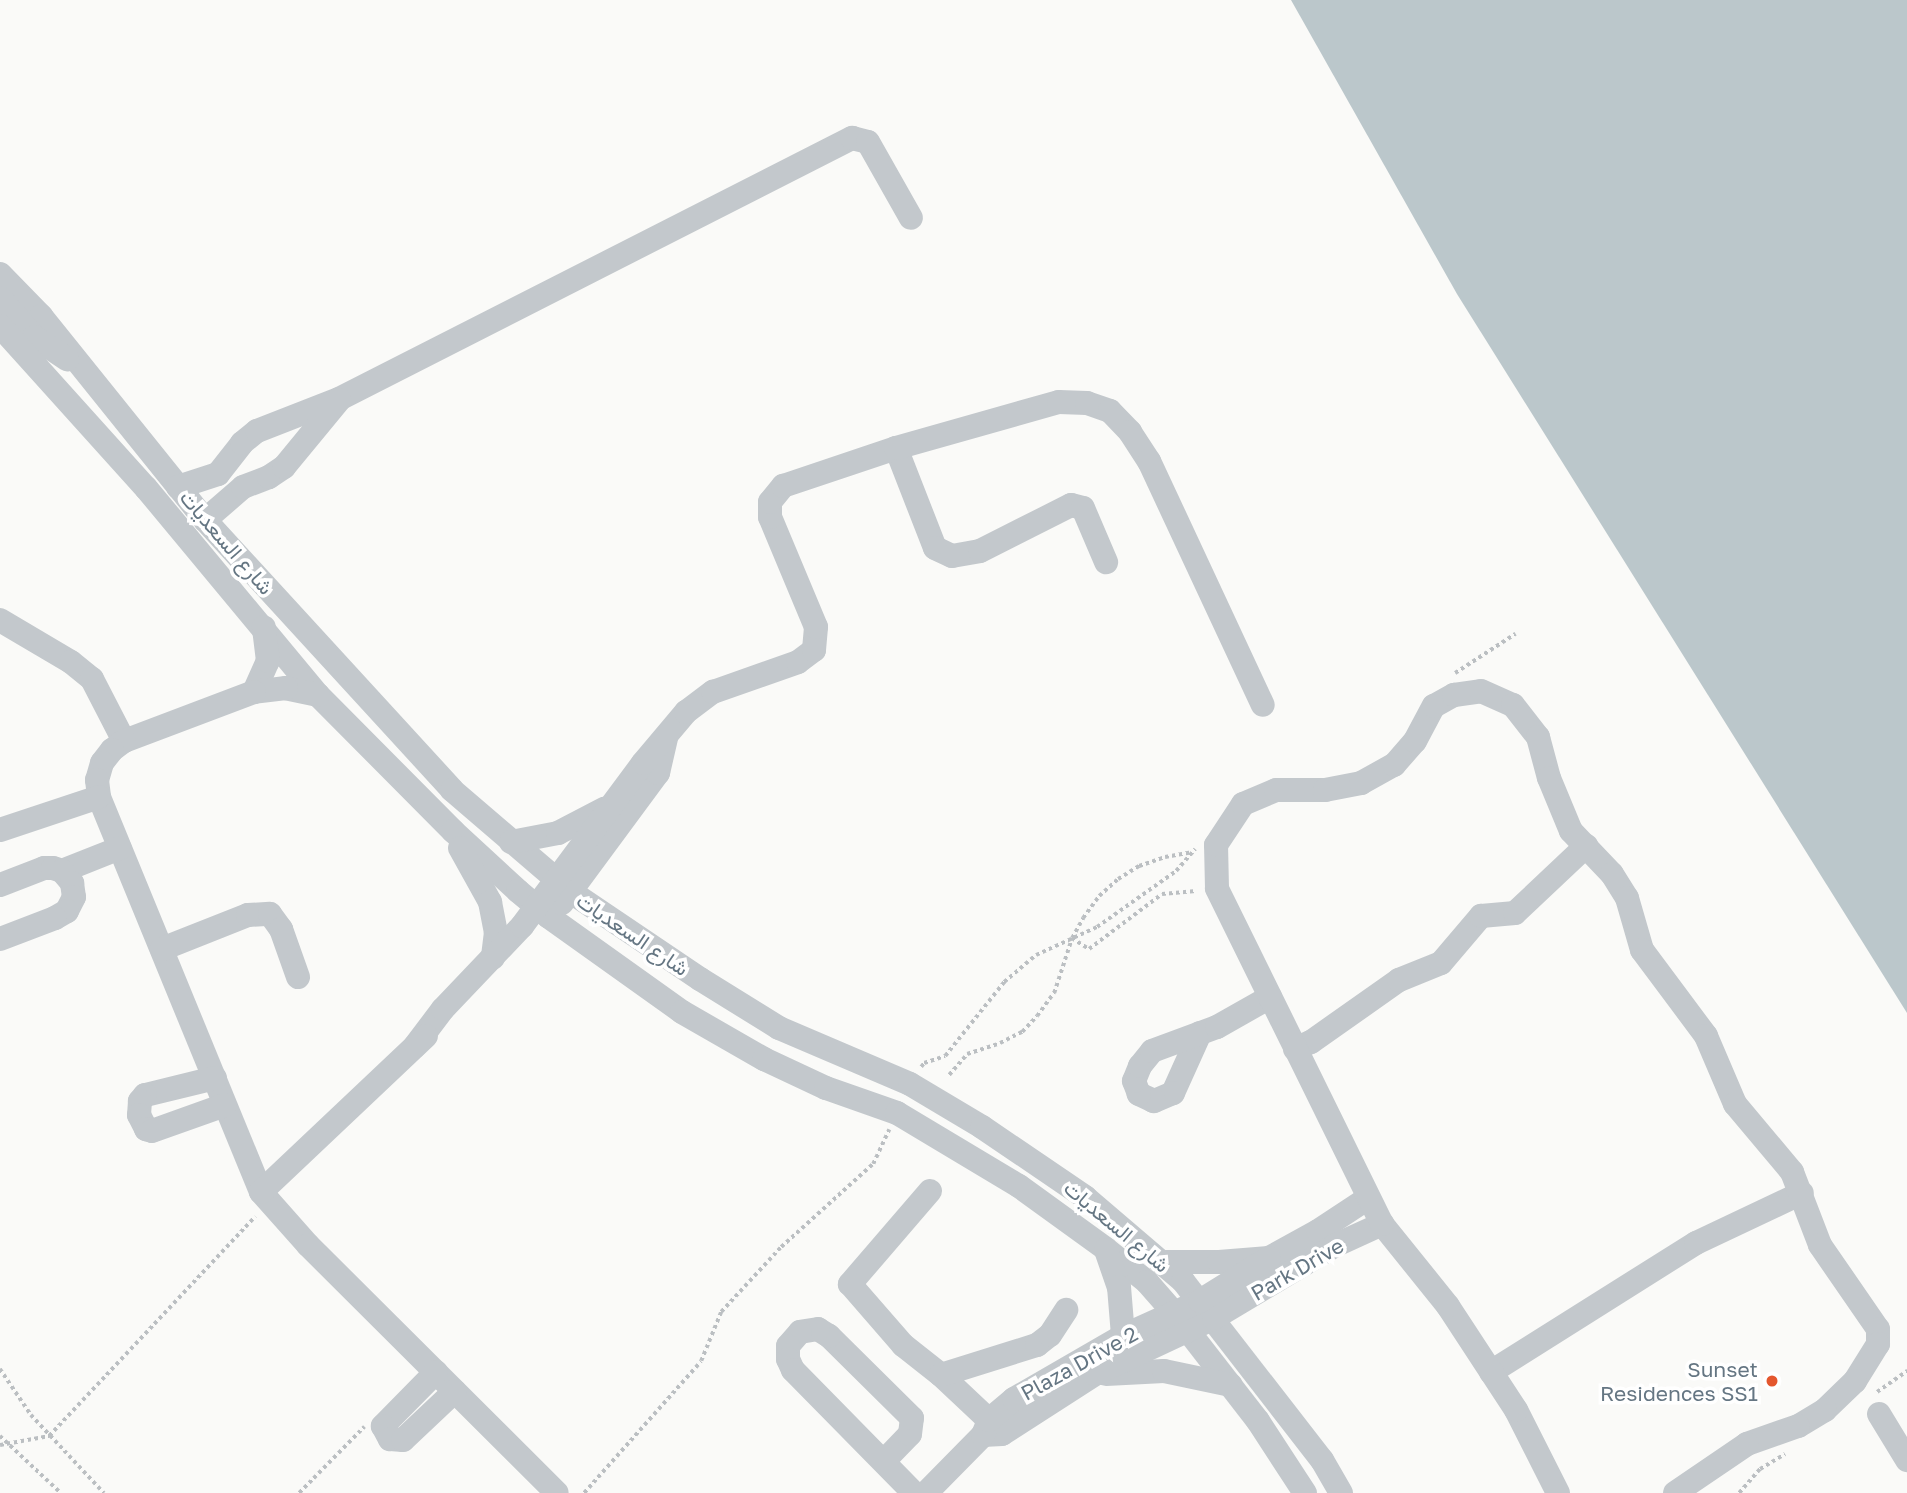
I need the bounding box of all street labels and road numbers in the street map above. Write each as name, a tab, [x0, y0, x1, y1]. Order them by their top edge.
street label: شارع السعديات	[175, 485, 279, 599]
street label: شارع السعديات	[572, 887, 694, 981]
street label: شارع السعديات	[1059, 1175, 1175, 1277]
street label: Park Drive	[1246, 1232, 1348, 1306]
street label: Plaza Drive 2	[1016, 1321, 1142, 1405]

